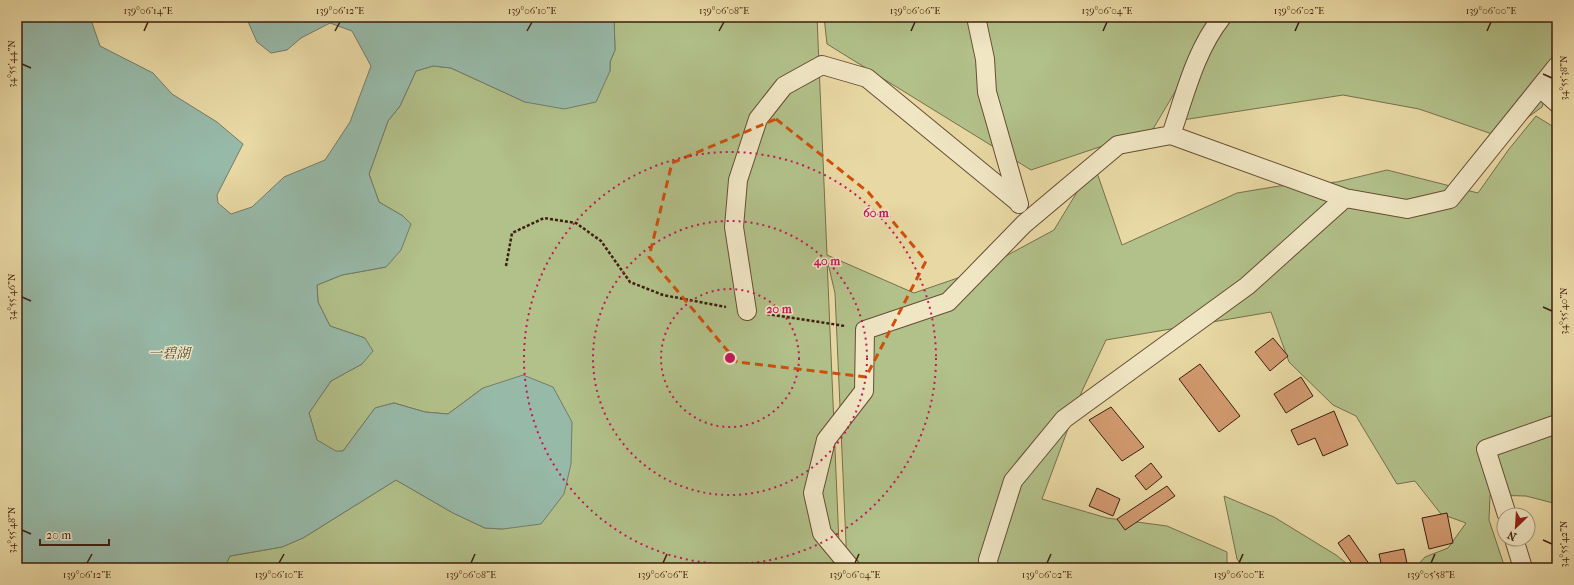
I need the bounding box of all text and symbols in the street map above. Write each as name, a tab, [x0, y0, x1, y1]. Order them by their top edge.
text: 139°06'14"E	[123, 5, 173, 17]
text: 139°06'12"E	[316, 5, 364, 17]
text: 139°06'10"E	[508, 5, 556, 17]
text: 139°06'08"E	[699, 5, 749, 17]
text: 139°06'06"E	[890, 5, 940, 17]
text: 139°06'04"E	[1082, 5, 1132, 17]
text: 139°06'02"E	[1274, 5, 1324, 17]
text: 139°06'00"E	[1466, 5, 1516, 17]
text: 34°55'44"N	[6, 40, 18, 88]
text: 34°55'38"N	[1558, 55, 1570, 101]
text: 60 m	[863, 206, 890, 220]
text: 40 m	[813, 254, 841, 269]
text: 34°55'46"N	[6, 273, 18, 321]
text: 34°55'40"N	[1558, 287, 1570, 335]
text: 20 m	[766, 302, 793, 316]
water label: 一碧湖	[148, 345, 193, 362]
centre of rings	[723, 351, 737, 365]
text: 34°55'48"N	[6, 506, 18, 553]
north arrow	[1496, 507, 1536, 547]
text: 34°55'42"N	[1558, 520, 1570, 567]
scale bar	[40, 521, 109, 547]
text: 20 m	[46, 528, 71, 542]
text: N	[1505, 528, 1519, 543]
text: 139°06'12"E	[63, 569, 111, 581]
text: 139°06'10"E	[255, 569, 303, 581]
text: 139°06'08"E	[446, 569, 496, 581]
text: 139°06'06"E	[638, 569, 688, 581]
text: 139°06'04"E	[830, 569, 880, 581]
text: 139°06'02"E	[1022, 569, 1072, 581]
text: 139°06'00"E	[1214, 569, 1264, 581]
text: 139°05'58"E	[1407, 569, 1455, 581]

